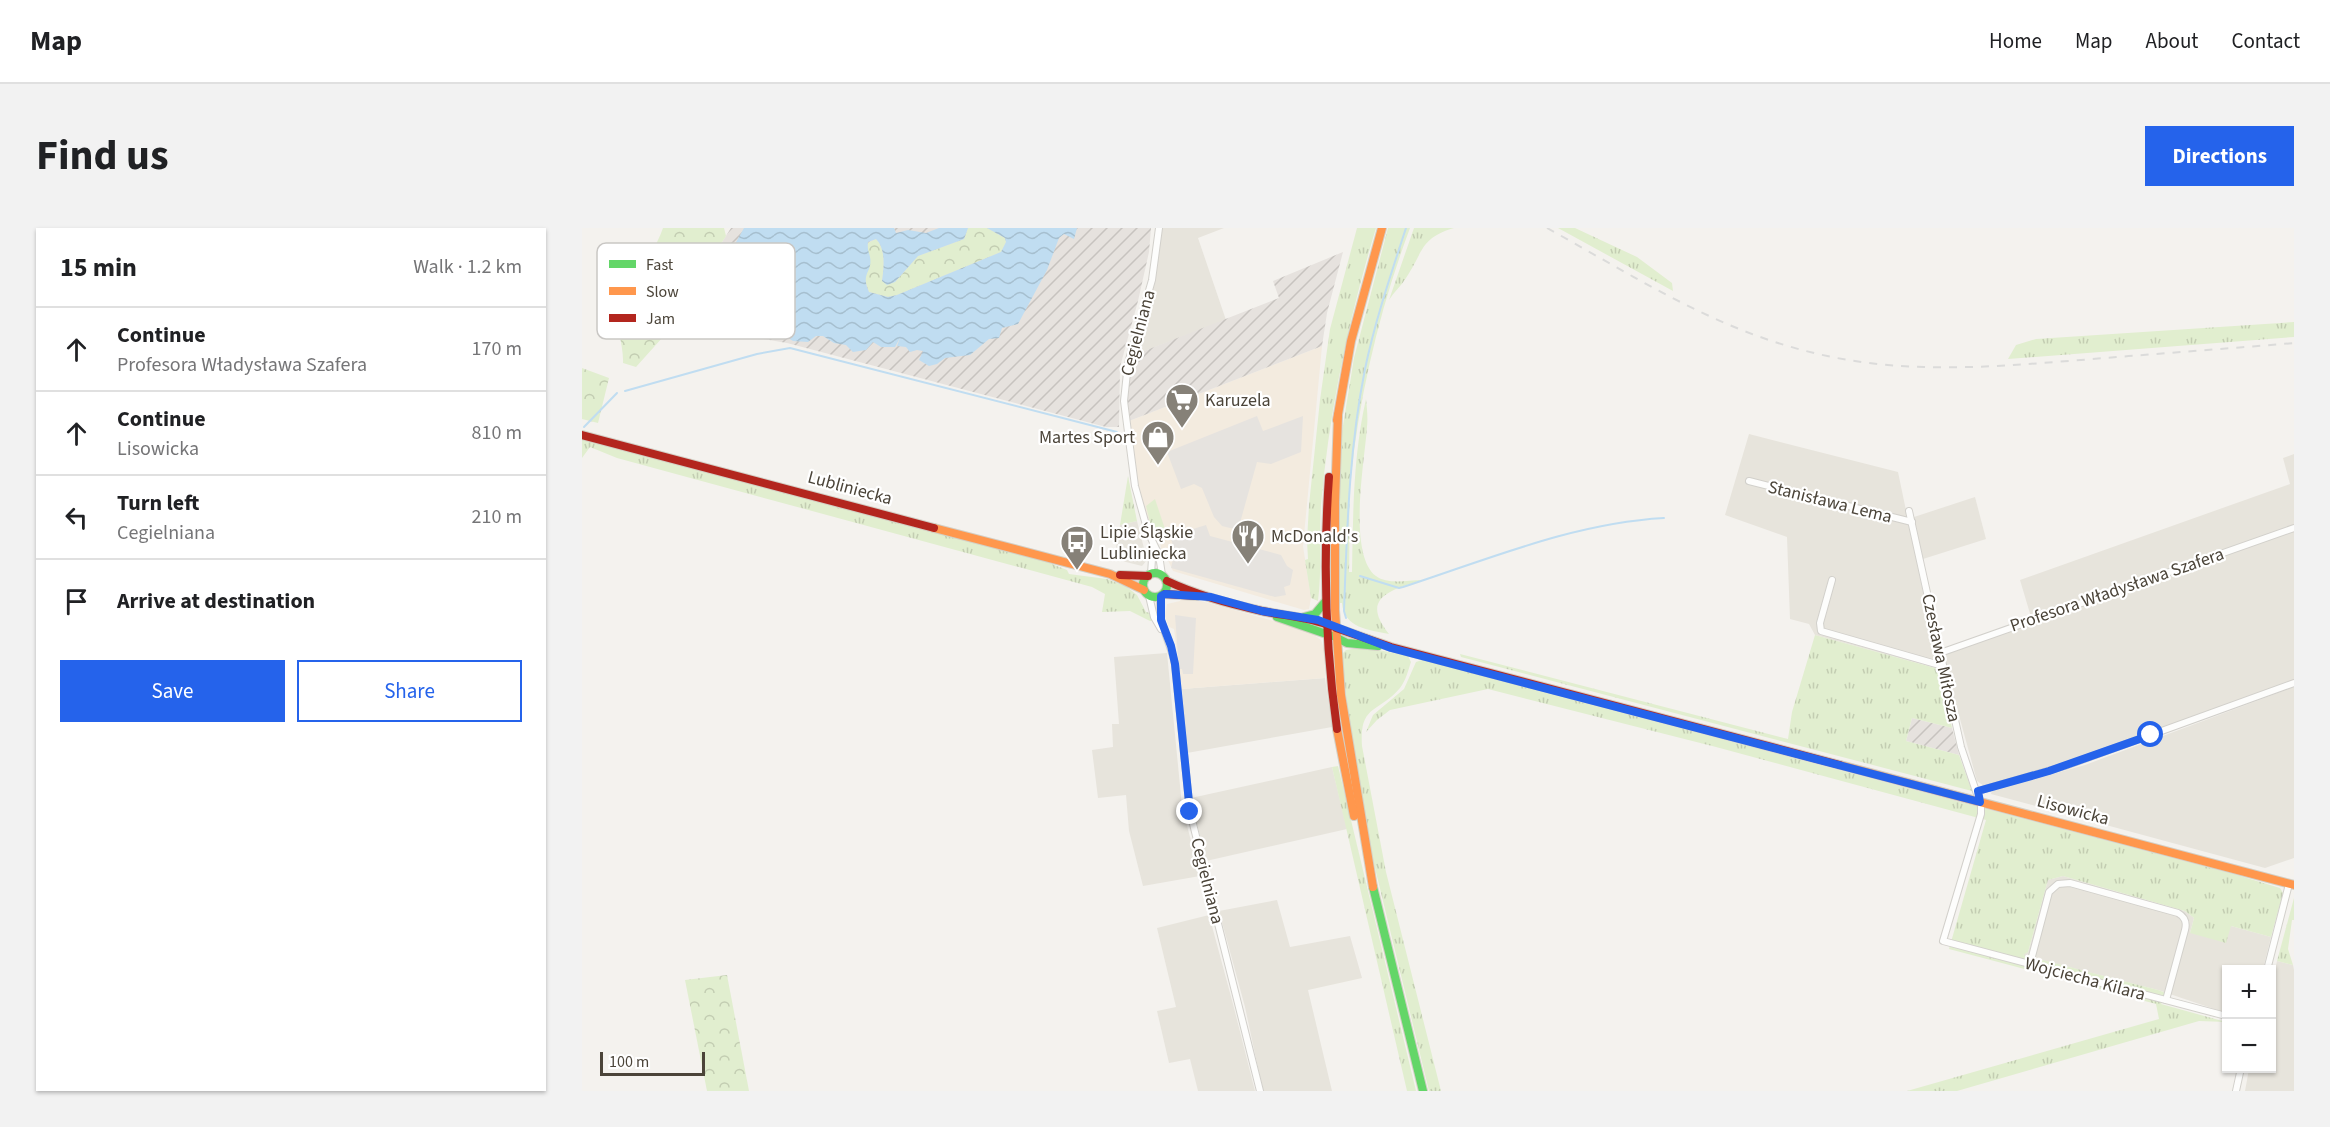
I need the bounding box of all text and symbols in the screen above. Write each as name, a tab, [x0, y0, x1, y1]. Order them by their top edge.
text: Map	[30, 21, 82, 61]
text: Home	[1989, 26, 2042, 56]
text: Map	[2075, 26, 2113, 56]
text: About	[2146, 26, 2198, 56]
text: Contact	[2231, 26, 2300, 56]
text: Find us	[36, 126, 169, 186]
button: Directions	[2145, 126, 2294, 186]
legend	[597, 243, 795, 339]
text: 15 min	[60, 249, 137, 286]
text: Walk · 1.2 km	[413, 253, 522, 281]
text: Fast	[646, 254, 674, 276]
text: Slow	[646, 281, 679, 303]
street label: Cegielniana	[1114, 287, 1162, 379]
text: Jam	[646, 308, 675, 330]
text: Continue	[117, 319, 206, 351]
icon: ahead	[60, 333, 93, 366]
text: 170 m	[472, 335, 522, 363]
text: Profesora Władysława Szafera	[117, 351, 367, 379]
supermarket icon: Karuzela	[1164, 382, 1200, 429]
place label: Karuzela	[1205, 388, 1271, 413]
text: Continue	[117, 403, 206, 435]
icon: ahead	[60, 417, 93, 450]
text: 810 m	[472, 419, 522, 447]
shop icon: Martes Sport	[1140, 419, 1176, 466]
place label: Martes Sport	[1039, 425, 1135, 450]
text: Lisowicka	[117, 435, 199, 463]
street label: Lubliniecka	[805, 465, 895, 511]
street label: Stanisława Lema	[1765, 474, 1895, 530]
text: Turn left	[117, 487, 199, 519]
icon: left	[60, 501, 93, 534]
text: 210 m	[472, 503, 522, 531]
restaurant icon: McDonald's	[1230, 518, 1266, 565]
text: Cegielniana	[117, 519, 215, 547]
place label: Lipie Śląskie Lubliniecka	[1100, 520, 1193, 566]
bus stop icon: Lipie Śląskie Lubliniecka	[1059, 524, 1095, 571]
place label: McDonald's	[1271, 524, 1358, 549]
street label: Profesora Władysława Szafera	[2007, 542, 2227, 638]
icon: arrive	[60, 585, 93, 618]
text: Arrive at destination	[117, 585, 315, 617]
street label: Czesława Miłosza	[1915, 592, 1967, 724]
button: Save	[60, 660, 285, 722]
button: Share	[297, 660, 522, 722]
route start	[2137, 721, 2163, 747]
street label: Lisowicka	[2034, 788, 2112, 832]
route end	[1176, 798, 1202, 824]
street label: Cegielniana	[1184, 835, 1230, 927]
street label: Wojciecha Kilara	[2022, 951, 2148, 1007]
map controls	[2222, 965, 2276, 1073]
button: +	[2222, 965, 2276, 1019]
button: −	[2222, 1019, 2276, 1073]
scale bar	[600, 1049, 705, 1076]
text: 100 m	[609, 1051, 649, 1073]

